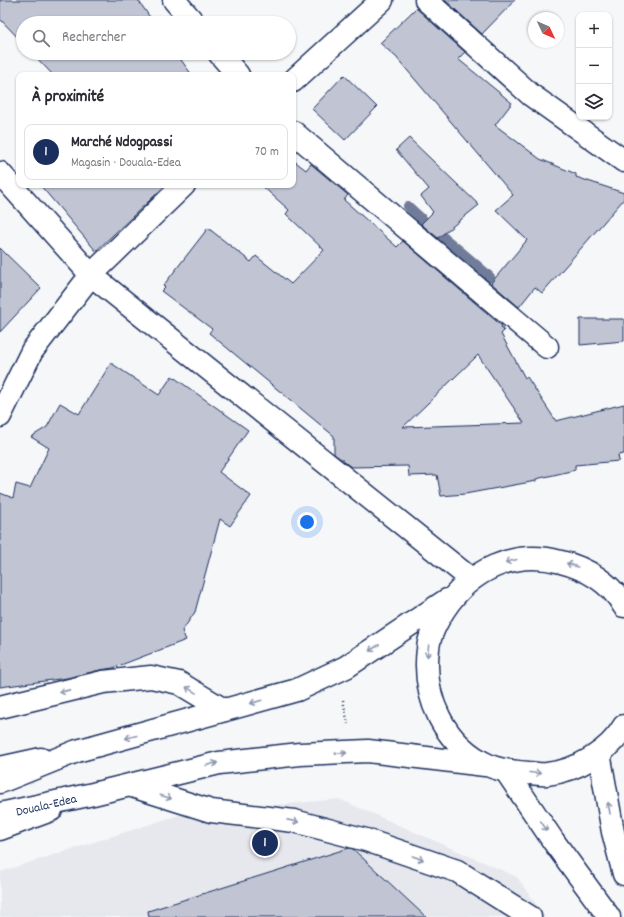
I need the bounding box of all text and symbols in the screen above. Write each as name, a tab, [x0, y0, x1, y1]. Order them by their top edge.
north arrow	[528, 12, 564, 48]
map controls	[576, 12, 612, 120]
button: +	[576, 12, 612, 48]
search box	[16, 16, 296, 60]
icon: search	[30, 27, 52, 49]
text: Rechercher	[62, 27, 126, 49]
button: −	[576, 48, 612, 84]
button: layers	[576, 84, 612, 120]
text: À proximité	[32, 86, 104, 110]
text: Marché Ndogpassi	[71, 132, 172, 154]
text: 1	[45, 143, 47, 162]
text: 70 m	[255, 143, 279, 162]
text: Magasin · Douala-Edea	[71, 154, 181, 173]
your location	[297, 512, 317, 532]
one-way arrow	[504, 558, 517, 566]
one-way arrow	[566, 561, 579, 568]
one-way arrow	[368, 644, 379, 653]
one-way arrow	[424, 644, 432, 657]
one-way arrow	[185, 686, 197, 694]
one-way arrow	[59, 688, 72, 696]
one-way arrow	[250, 698, 263, 706]
one-way arrow	[125, 733, 138, 741]
one-way arrow	[334, 749, 347, 756]
one-way arrow	[205, 760, 218, 768]
one-way arrow	[528, 770, 541, 777]
street label: Douala-Edea	[14, 790, 80, 823]
one-way arrow	[160, 794, 173, 801]
one-way arrow	[605, 802, 613, 815]
one-way arrow	[287, 818, 300, 826]
one-way arrow	[540, 820, 548, 831]
pin: 1	[252, 828, 278, 858]
one-way arrow	[411, 855, 424, 862]

